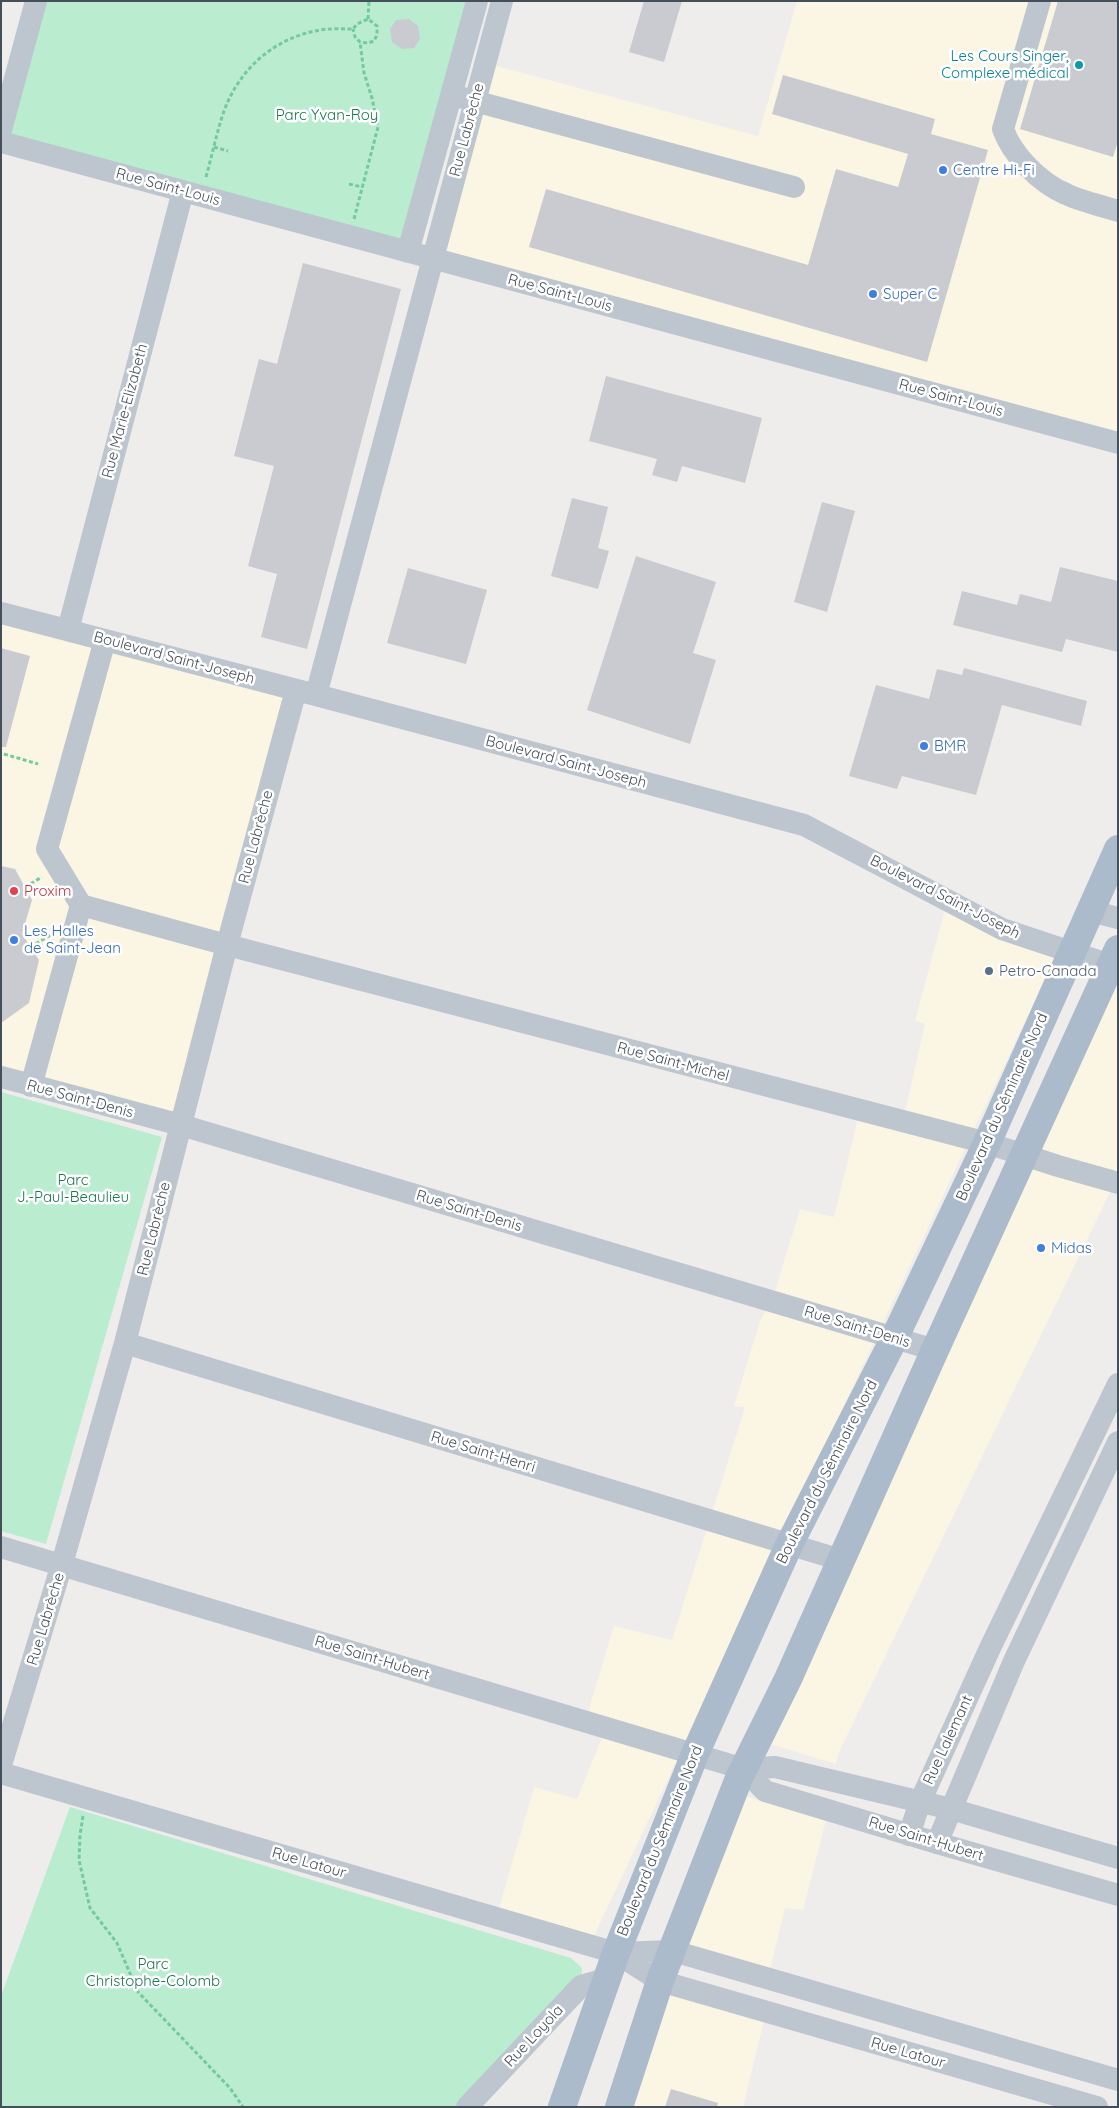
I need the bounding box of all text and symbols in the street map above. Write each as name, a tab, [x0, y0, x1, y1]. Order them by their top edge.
place label: Les Cours Singer, Complexe médical	[941, 47, 1069, 82]
marker: Les Cours Singer, Complexe médical	[1073, 59, 1085, 71]
street label: Rue Labrèche	[446, 81, 488, 179]
park label: Parc Yvan-Roy	[276, 106, 378, 124]
place label: Centre Hi-Fi	[953, 161, 1035, 179]
street label: Rue Saint-Louis	[114, 164, 222, 210]
marker: Centre Hi-Fi	[937, 164, 949, 176]
street label: Rue Saint-Louis	[506, 270, 614, 316]
place label: Super C	[883, 285, 937, 303]
marker: Super C	[867, 288, 879, 300]
street label: Rue Marie-Elizabeth	[98, 342, 152, 480]
street label: Rue Saint-Louis	[897, 375, 1005, 421]
street label: Boulevard Saint-Joseph	[92, 628, 256, 688]
street label: Boulevard Saint-Joseph	[484, 732, 648, 792]
place label: BMR	[934, 737, 966, 755]
marker: BMR	[918, 740, 930, 752]
street label: Rue Labrèche	[235, 788, 277, 886]
street label: Boulevard Saint-Joseph	[867, 851, 1023, 943]
place label: Proxim	[24, 882, 71, 900]
marker: Proxim	[8, 885, 20, 897]
place label: Les Halles de Saint-Jean	[24, 922, 121, 957]
marker: Les Halles de Saint-Jean	[8, 934, 20, 946]
place label: Petro-Canada	[999, 962, 1097, 980]
marker: Petro-Canada	[983, 965, 995, 977]
street label: Boulevard du Séminaire Nord	[952, 1010, 1052, 1204]
street label: Rue Saint-Michel	[615, 1038, 731, 1086]
street label: Rue Saint-Denis	[25, 1076, 135, 1122]
park label: Parc J.-Paul-Beaulieu	[17, 1171, 129, 1206]
street label: Rue Labrèche	[134, 1180, 174, 1278]
street label: Rue Saint-Denis	[414, 1186, 524, 1236]
place label: Midas	[1051, 1239, 1092, 1257]
marker: Midas	[1035, 1242, 1047, 1254]
street label: Rue Saint-Denis	[802, 1302, 912, 1352]
street label: Boulevard du Séminaire Nord	[773, 1377, 881, 1567]
street label: Rue Saint-Henri	[429, 1428, 537, 1476]
street label: Rue Labrèche	[23, 1571, 69, 1667]
street label: Rue Saint-Hubert	[312, 1632, 432, 1684]
street label: Rue Lalemant	[919, 1693, 977, 1787]
street label: Boulevard du Séminaire Nord	[613, 1743, 707, 1939]
street label: Rue Saint-Hubert	[866, 1813, 986, 1865]
street label: Rue Latour	[270, 1844, 348, 1882]
park label: Parc Christophe-Colomb	[86, 1955, 220, 1990]
street label: Rue Loyola	[501, 2001, 567, 2071]
street label: Rue Latour	[869, 2034, 947, 2072]

